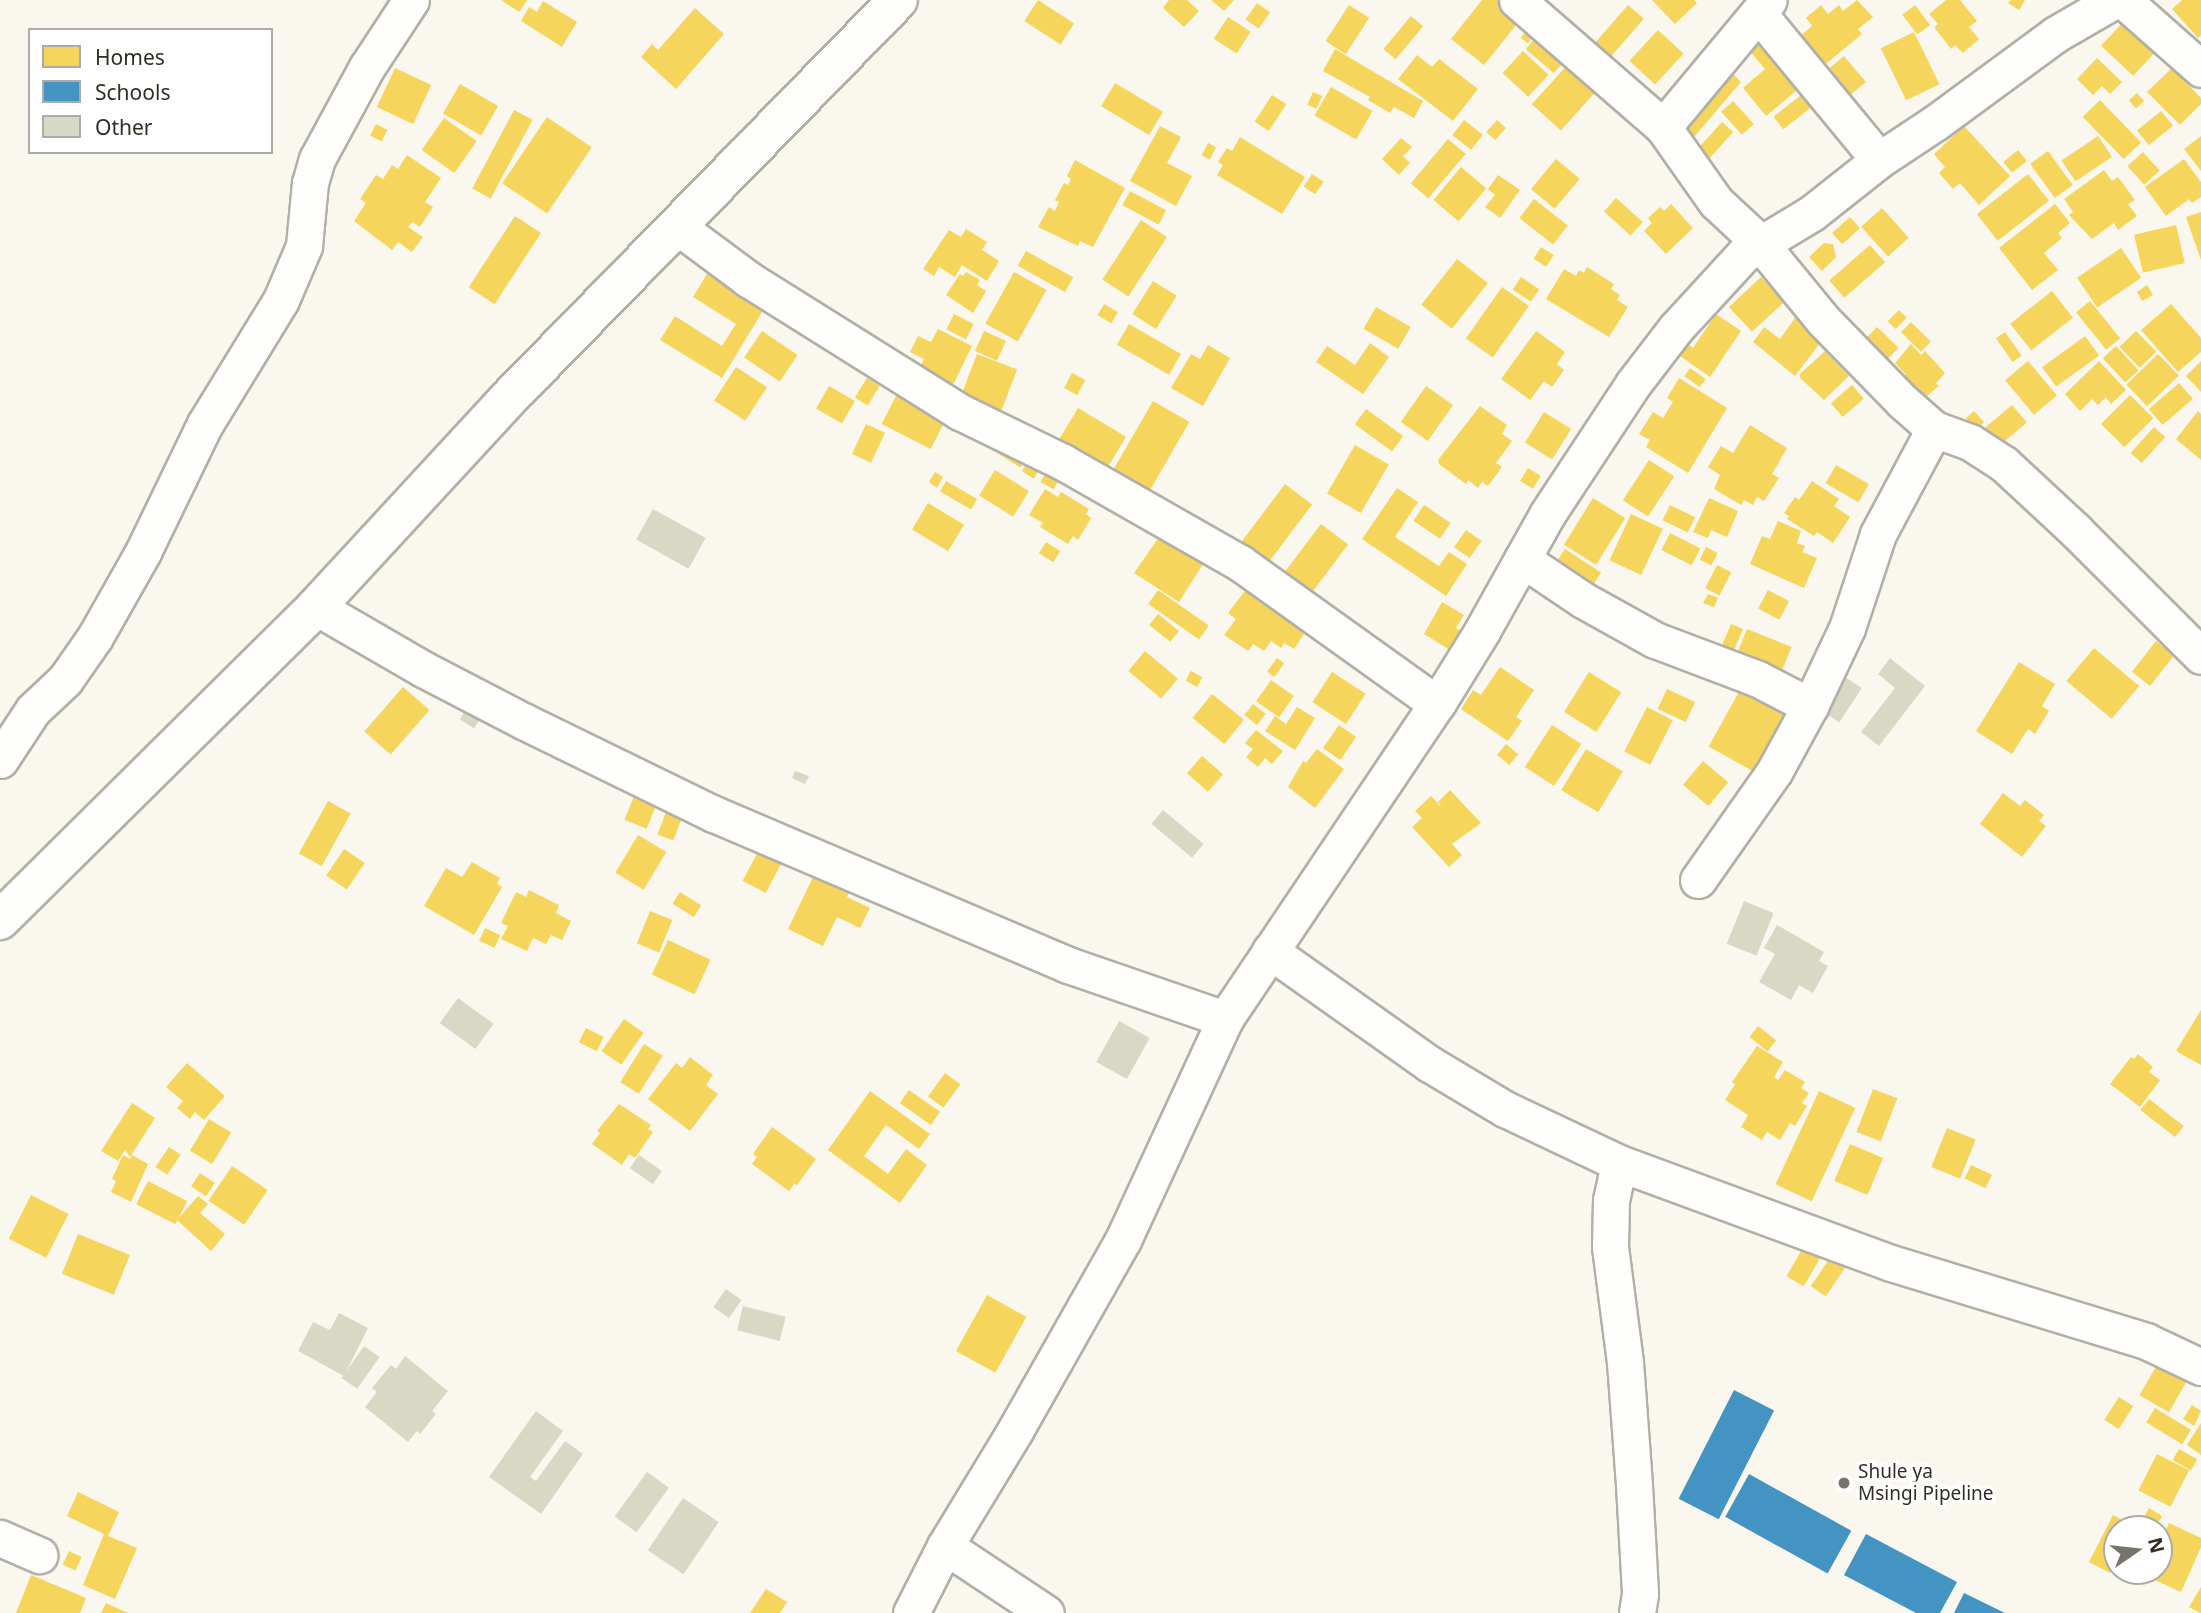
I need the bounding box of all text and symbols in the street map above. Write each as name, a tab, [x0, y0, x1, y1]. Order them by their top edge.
legend	[28, 28, 273, 154]
text: Homes	[95, 43, 165, 71]
text: Schools	[95, 78, 170, 106]
text: Other	[95, 113, 152, 141]
place label: Shule ya Msingi Pipeline	[1858, 1461, 1994, 1505]
marker: Shule ya Msingi Pipeline	[1836, 1475, 1852, 1491]
north arrow	[2103, 1515, 2173, 1585]
text: N	[2142, 1535, 2171, 1556]

